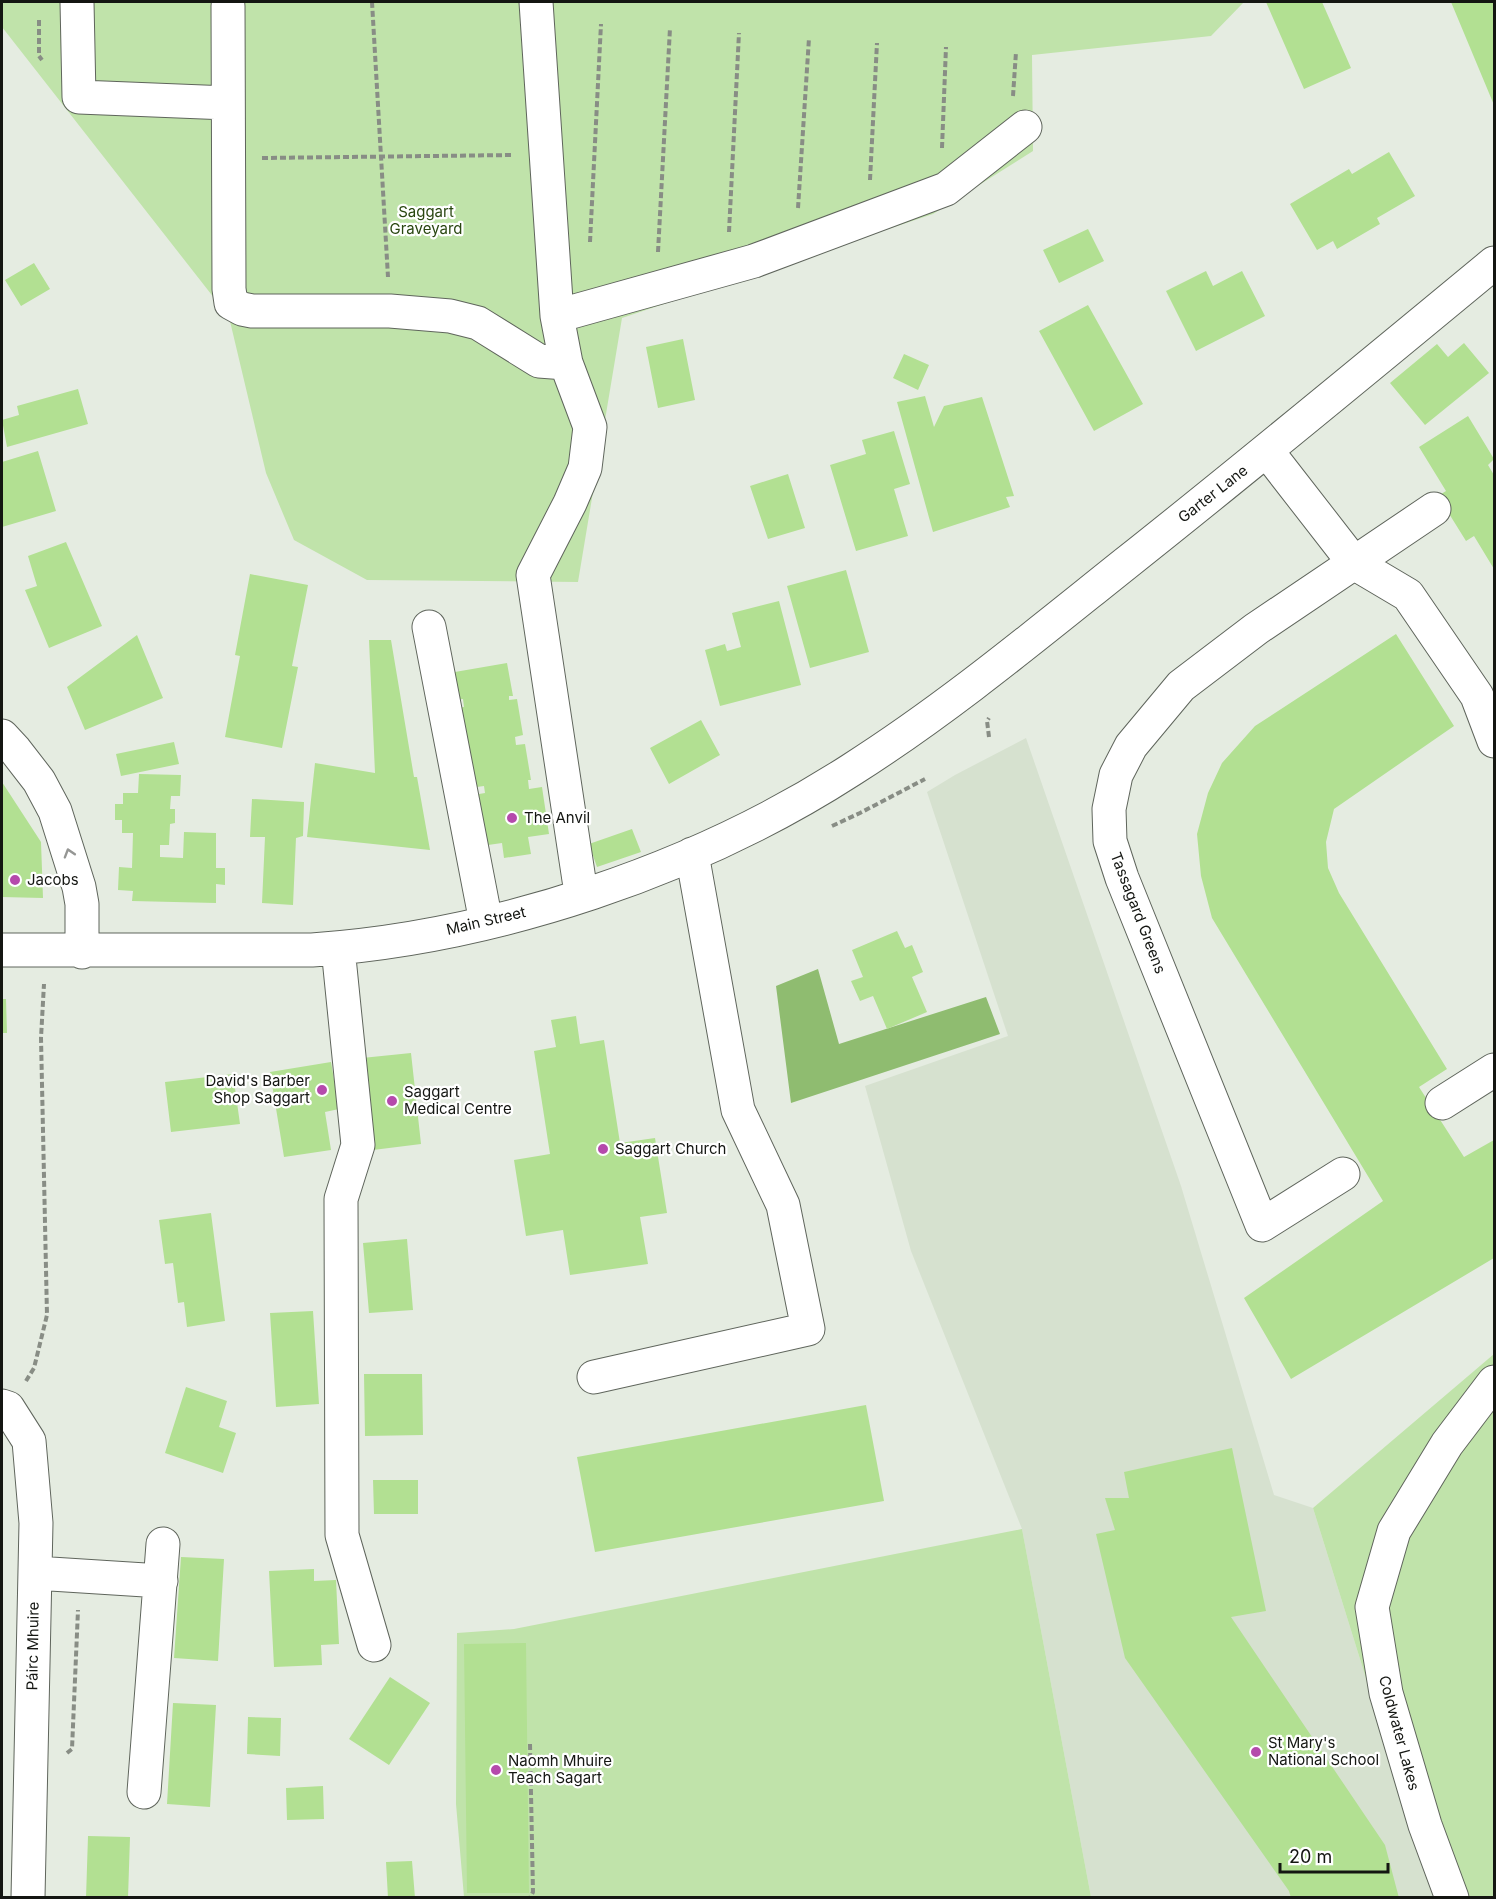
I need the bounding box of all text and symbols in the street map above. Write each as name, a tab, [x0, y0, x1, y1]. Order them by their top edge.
park label: Saggart Graveyard	[390, 202, 463, 238]
street label: Garter Lane	[1174, 460, 1251, 527]
place label: The Anvil	[524, 808, 590, 827]
marker: The Anvil	[505, 811, 519, 825]
one-way arrow	[63, 848, 76, 859]
street label: Tassagard Greens	[1107, 849, 1170, 976]
place label: Jacobs	[27, 870, 79, 889]
marker: Jacobs	[8, 873, 22, 887]
street label: Main Street	[444, 902, 528, 939]
place label: David's Barber Shop Saggart	[205, 1071, 310, 1107]
place label: Saggart Medical Centre	[404, 1082, 512, 1118]
marker: David's Barber Shop Saggart	[315, 1083, 329, 1097]
marker: Saggart Medical Centre	[385, 1094, 399, 1108]
place label: Saggart Church	[615, 1139, 726, 1158]
marker: Saggart Church	[596, 1142, 610, 1156]
street label: Páirc Mhuire	[22, 1601, 43, 1691]
street label: Coldwater Lakes	[1375, 1673, 1424, 1793]
place label: St Mary's National School	[1268, 1733, 1379, 1769]
marker: St Mary's National School	[1249, 1745, 1263, 1759]
place label: Naomh Mhuire Teach Sagart	[508, 1751, 612, 1787]
marker: Naomh Mhuire Teach Sagart	[489, 1763, 503, 1777]
scale bar	[1280, 1836, 1388, 1874]
text: 20 m	[1289, 1846, 1332, 1867]

